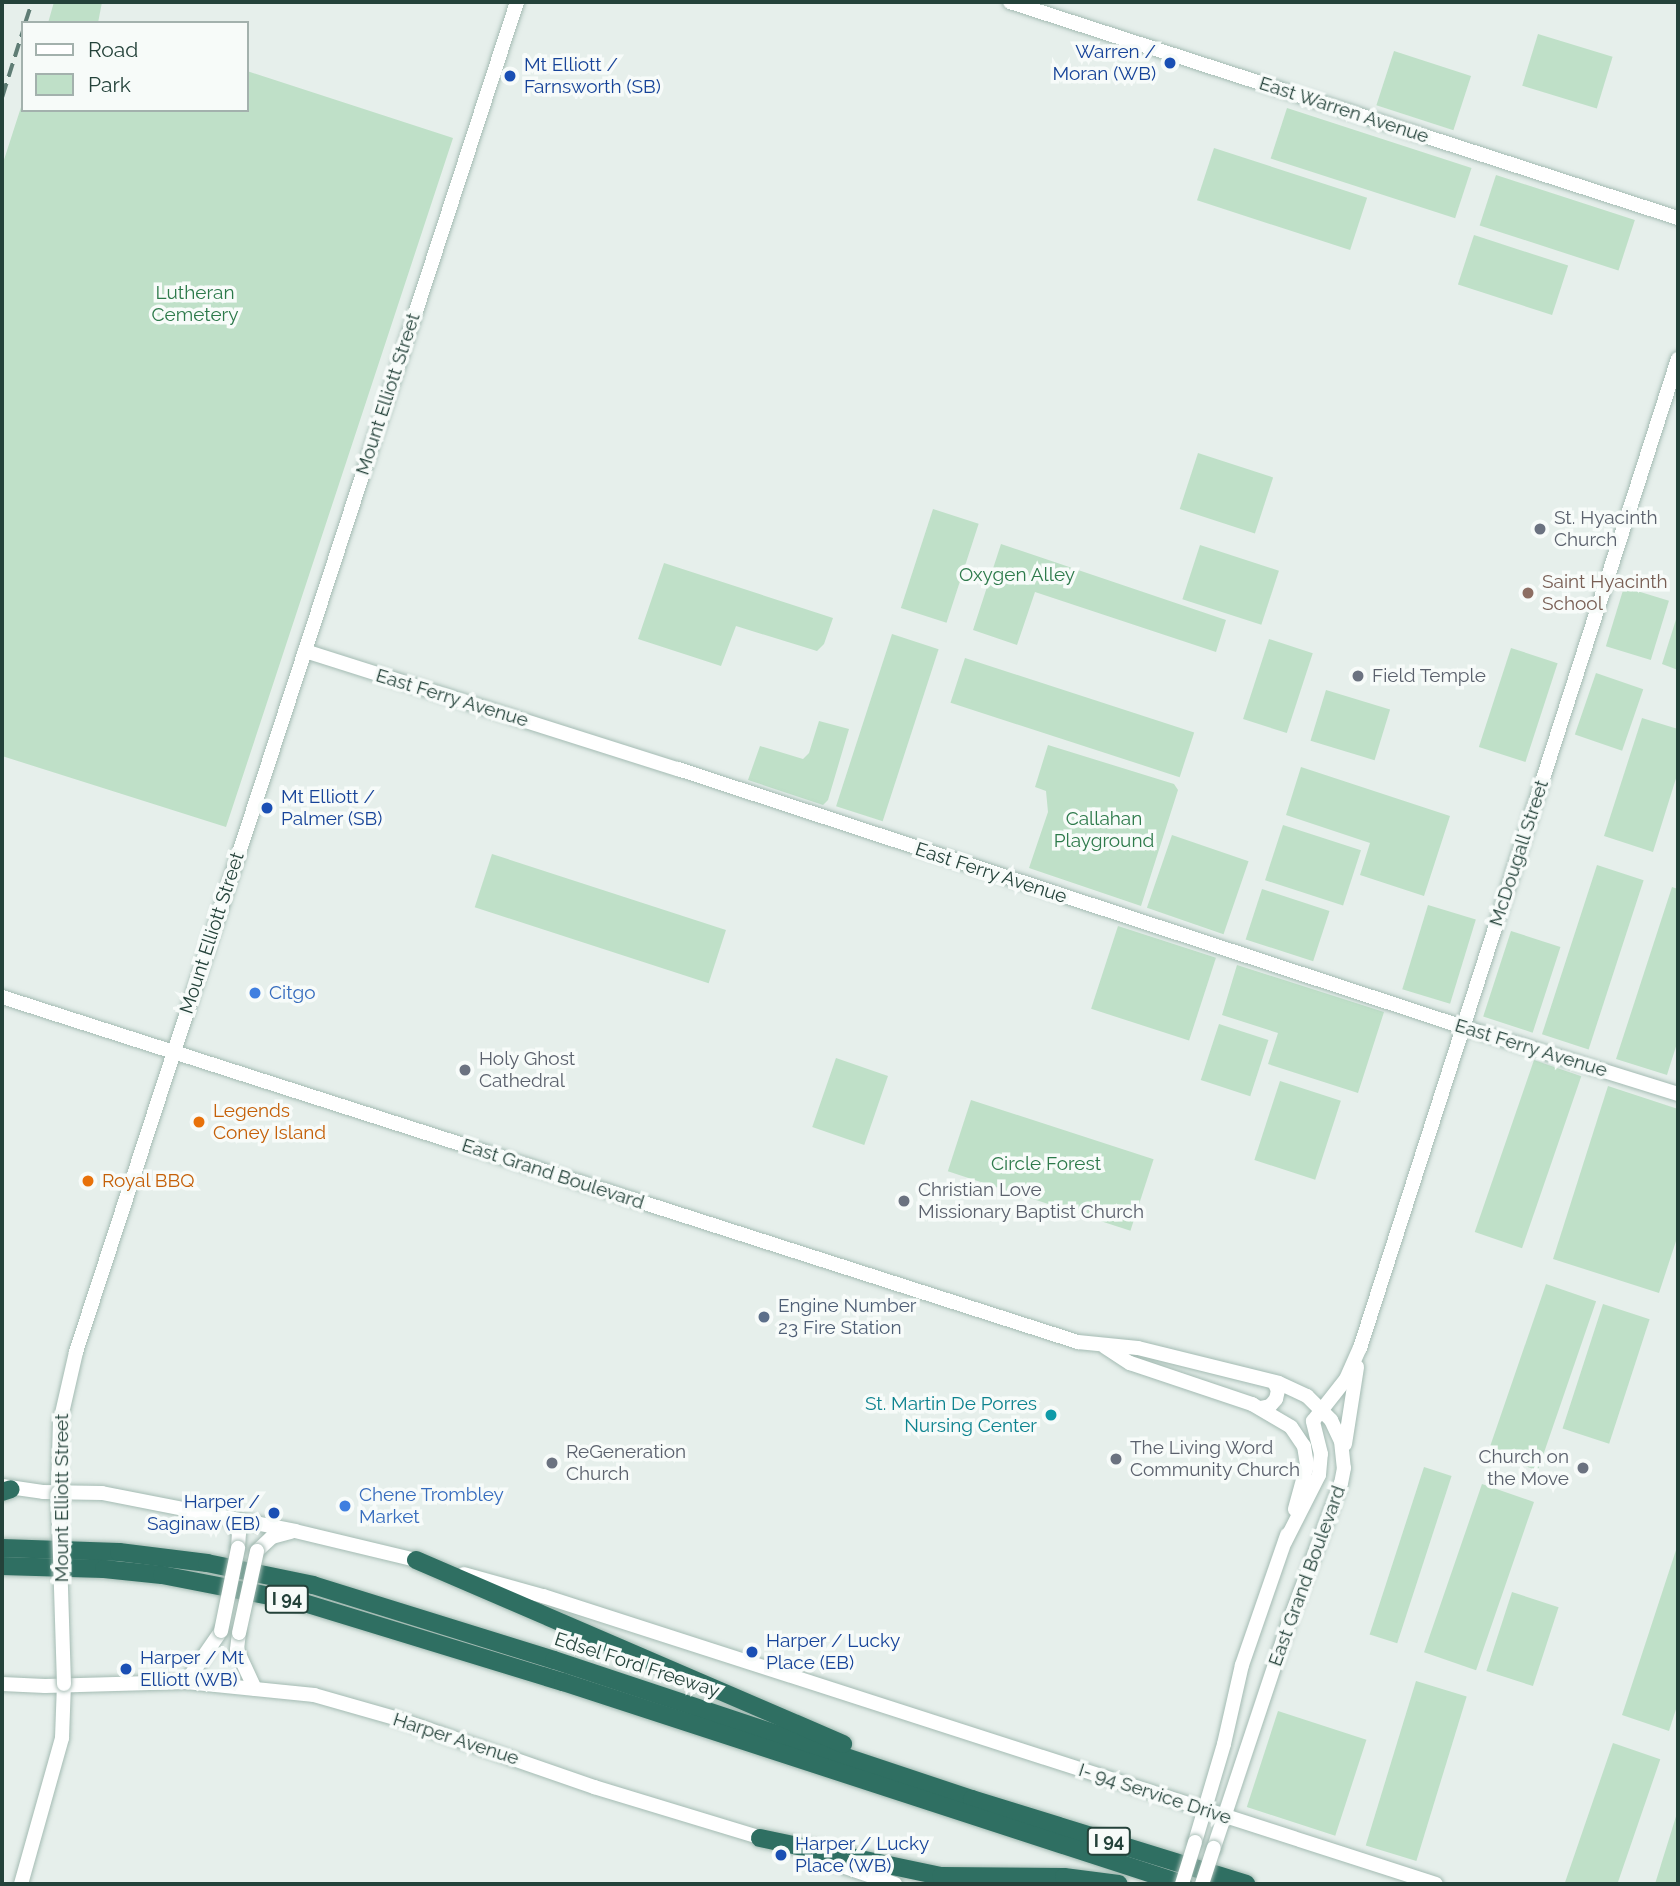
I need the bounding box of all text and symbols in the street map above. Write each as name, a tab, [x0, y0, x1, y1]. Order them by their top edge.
legend	[21, 21, 248, 112]
text: Road	[88, 37, 138, 62]
place label: Warren / Moran (WB)	[1053, 41, 1156, 85]
place label: Mt Elliott / Farnsworth (SB)	[524, 54, 661, 98]
marker: Warren / Moran (WB)	[1162, 55, 1178, 71]
marker: Mt Elliott / Farnsworth (SB)	[502, 68, 518, 84]
text: Park	[88, 72, 131, 97]
street label: East Warren Avenue	[1256, 72, 1432, 148]
park label: Lutheran Cemetery	[151, 282, 239, 326]
street label: Mount Elliott Street	[351, 310, 425, 478]
place label: St. Hyacinth Church	[1554, 507, 1658, 551]
marker: St. Hyacinth Church	[1532, 521, 1548, 537]
park label: Oxygen Alley	[959, 564, 1075, 586]
place label: Saint Hyacinth School	[1542, 571, 1668, 615]
marker: Saint Hyacinth School	[1520, 585, 1536, 601]
street label: East Ferry Avenue	[373, 664, 531, 732]
place label: Field Temple	[1372, 665, 1486, 687]
marker: Field Temple	[1350, 668, 1366, 684]
street label: McDougall Street	[1485, 777, 1553, 929]
place label: Mt Elliott / Palmer (SB)	[281, 786, 383, 830]
marker: Mt Elliott / Palmer (SB)	[259, 800, 275, 816]
park label: Callahan Playground	[1054, 808, 1154, 852]
street label: East Ferry Avenue	[912, 838, 1070, 908]
street label: Mount Elliott Street	[175, 849, 249, 1017]
place label: Citgo	[269, 982, 315, 1004]
marker: Citgo	[247, 985, 263, 1001]
street label: East Ferry Avenue	[1452, 1014, 1610, 1082]
place label: Holy Ghost Cathedral	[479, 1048, 576, 1092]
marker: Holy Ghost Cathedral	[457, 1062, 473, 1078]
place label: Legends Coney Island	[213, 1100, 327, 1144]
marker: Legends Coney Island	[191, 1114, 207, 1130]
street label: East Grand Boulevard	[459, 1134, 647, 1214]
park label: Circle Forest	[991, 1153, 1101, 1175]
place label: Royal BBQ	[102, 1170, 195, 1192]
marker: Royal BBQ	[80, 1173, 96, 1189]
place label: Christian Love Missionary Baptist Church	[918, 1179, 1145, 1223]
marker: Christian Love Missionary Baptist Church	[896, 1193, 912, 1209]
place label: Engine Number 23 Fire Station	[778, 1295, 916, 1339]
marker: Engine Number 23 Fire Station	[756, 1309, 772, 1325]
place label: St. Martin De Porres Nursing Center	[865, 1393, 1037, 1437]
marker: St. Martin De Porres Nursing Center	[1043, 1407, 1059, 1423]
street label: Mount Elliott Street	[51, 1414, 73, 1582]
place label: The Living Word Community Church	[1130, 1437, 1301, 1481]
place label: ReGeneration Church	[566, 1441, 686, 1485]
place label: Church on the Move	[1479, 1446, 1569, 1490]
marker: The Living Word Community Church	[1108, 1451, 1124, 1467]
marker: ReGeneration Church	[544, 1455, 560, 1471]
marker: Church on the Move	[1575, 1460, 1591, 1476]
street label: East Grand Boulevard	[1264, 1483, 1350, 1669]
place label: Chene Trombley Market	[359, 1484, 504, 1528]
place label: Harper / Saginaw (EB)	[146, 1491, 260, 1535]
marker: Chene Trombley Market	[337, 1498, 353, 1514]
marker: Harper / Saginaw (EB)	[266, 1505, 282, 1521]
road number: I 94	[264, 1584, 310, 1614]
street label: Edsel Ford Freeway	[551, 1627, 723, 1703]
place label: Harper / Lucky Place (EB)	[766, 1630, 901, 1674]
marker: Harper / Lucky Place (EB)	[744, 1644, 760, 1660]
place label: Harper / Mt Elliott (WB)	[140, 1647, 245, 1691]
marker: Harper / Mt Elliott (WB)	[118, 1661, 134, 1677]
street label: Harper Avenue	[390, 1708, 522, 1770]
street label: I- 94 Service Drive	[1076, 1759, 1234, 1829]
road number: I 94	[1086, 1826, 1132, 1856]
place label: Harper / Lucky Place (WB)	[795, 1833, 930, 1877]
marker: Harper / Lucky Place (WB)	[773, 1847, 789, 1863]

